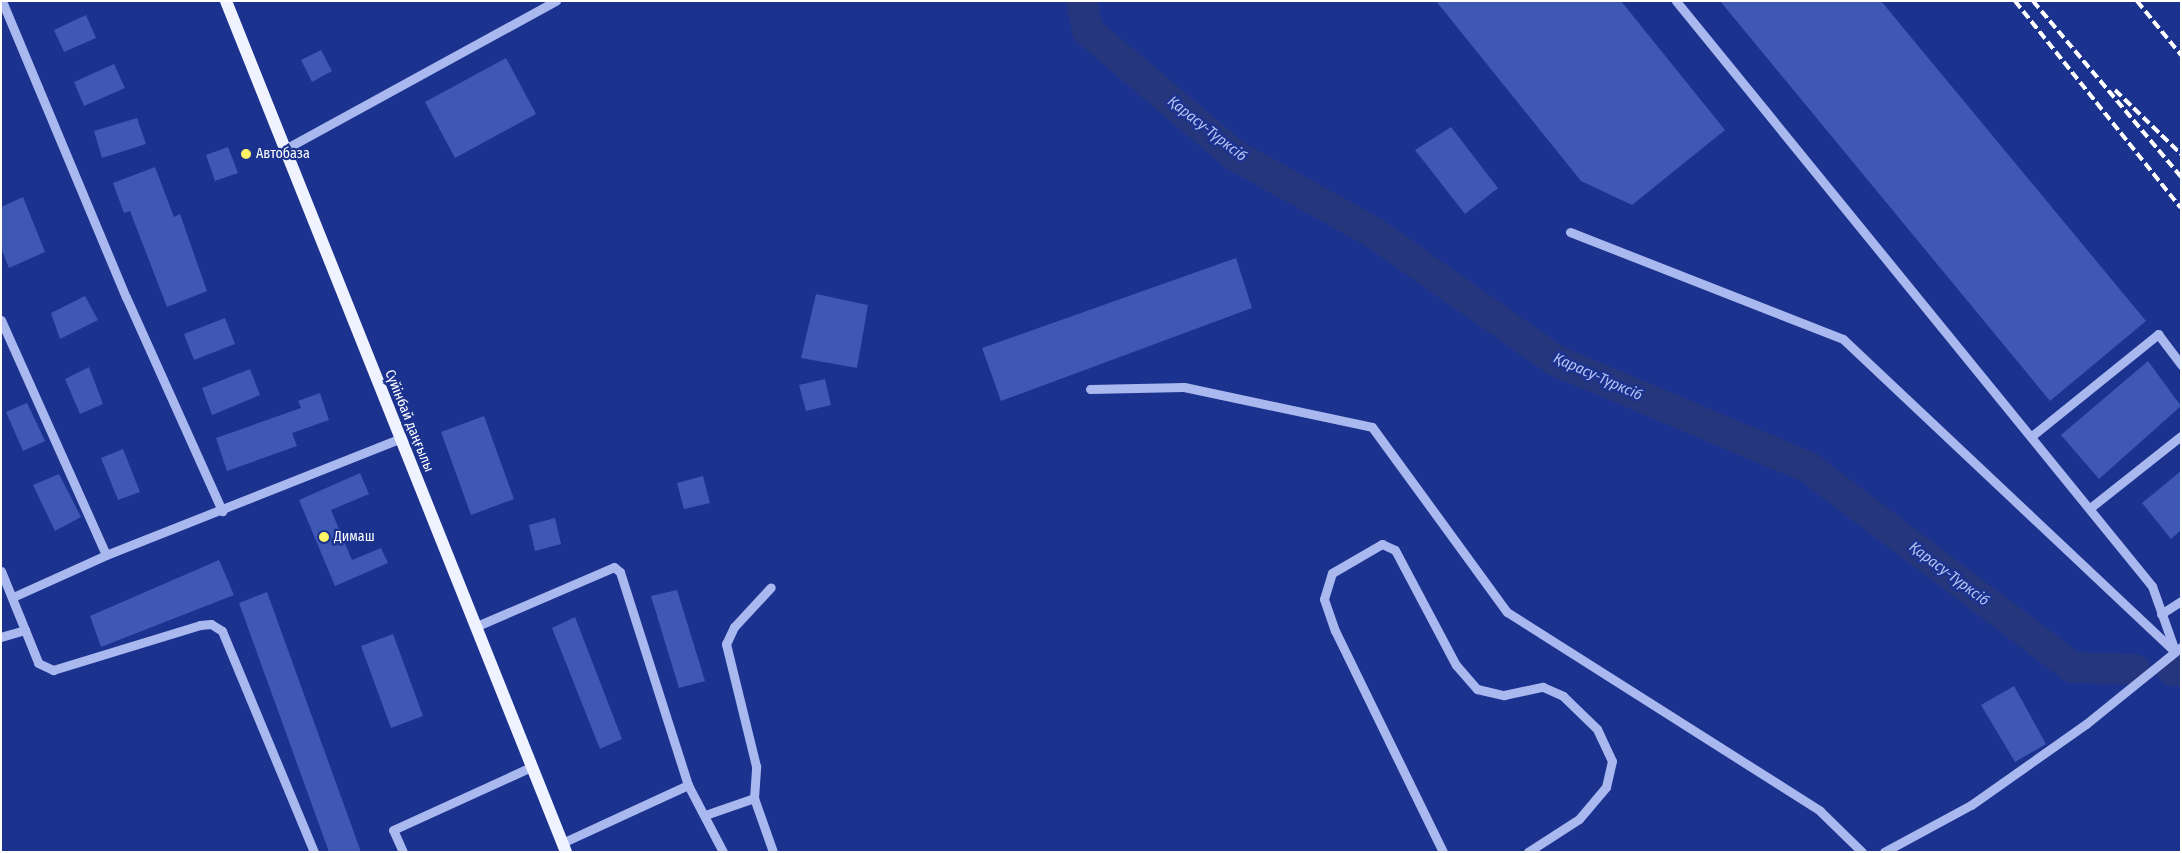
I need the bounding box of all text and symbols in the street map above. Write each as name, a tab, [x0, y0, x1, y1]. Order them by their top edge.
water label: Қарасу-Түрксіб	[1164, 93, 1250, 165]
place label: Автобаза	[256, 146, 310, 162]
marker: Автобаза	[240, 148, 252, 160]
water label: Қарасу-Түрксіб	[1551, 349, 1645, 405]
street label: Сүйінбай даңғылы	[381, 367, 437, 475]
place label: Димаш	[334, 529, 375, 545]
marker: Димаш	[318, 531, 330, 543]
water label: Қарасу-Түрксіб	[1905, 538, 1993, 610]

